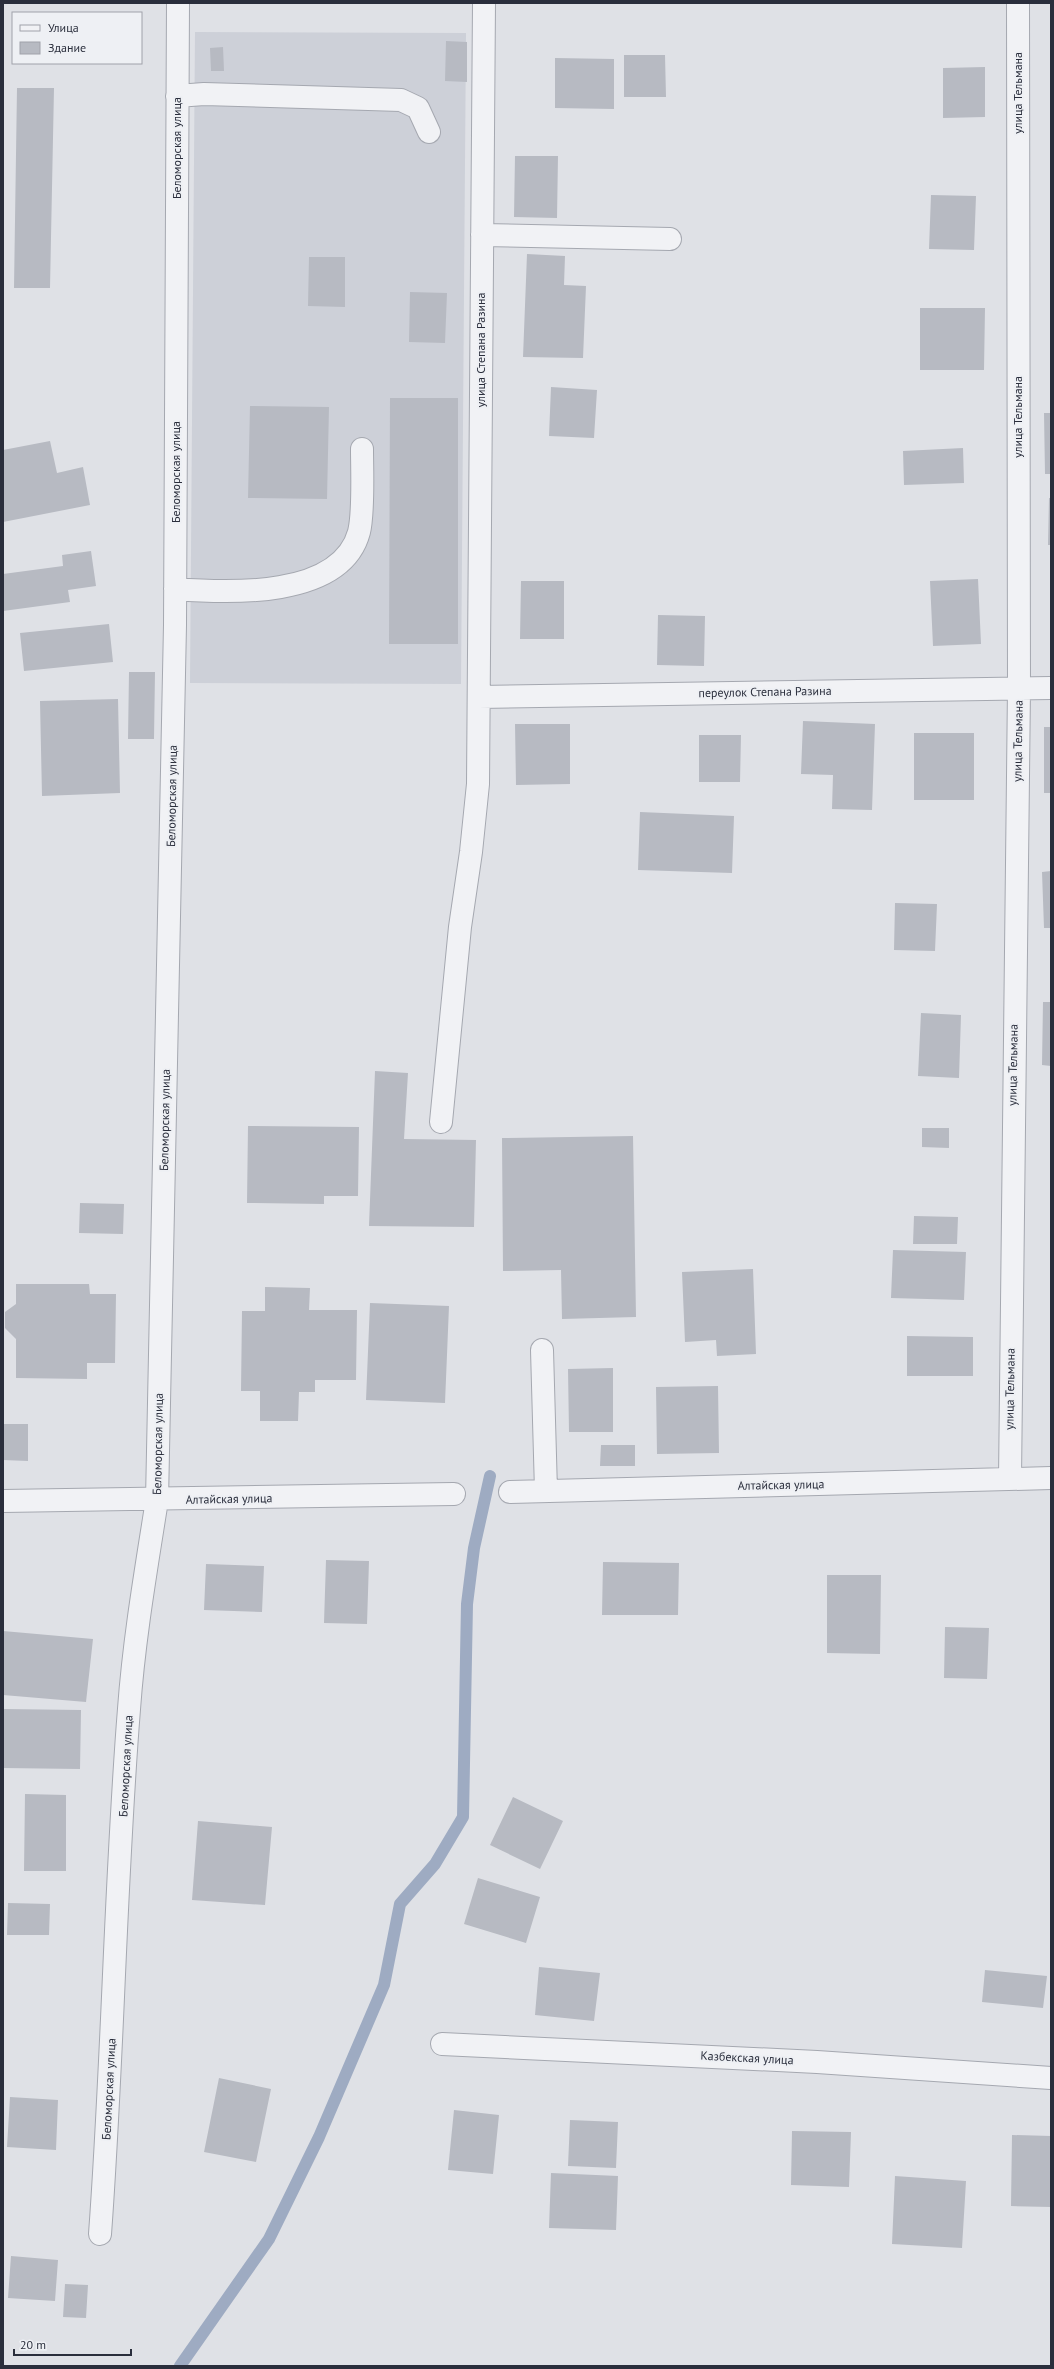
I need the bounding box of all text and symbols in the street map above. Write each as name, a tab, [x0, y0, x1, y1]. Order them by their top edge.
legend	[12, 12, 142, 64]
text: Улица	[48, 20, 79, 35]
text: Здание	[48, 40, 86, 55]
street label: улица Тельмана	[1010, 52, 1025, 134]
street label: Беломорская улица	[169, 97, 184, 199]
street label: улица Степана Разина	[473, 292, 488, 408]
street label: улица Тельмана	[1010, 376, 1025, 458]
street label: Беломорская улица	[168, 421, 183, 523]
street label: переулок Степана Разина	[698, 683, 832, 700]
street label: улица Тельмана	[1009, 700, 1026, 782]
street label: Беломорская улица	[163, 745, 180, 847]
street label: улица Тельмана	[1004, 1024, 1021, 1106]
street label: Беломорская улица	[156, 1069, 173, 1171]
street label: улица Тельмана	[1001, 1348, 1018, 1430]
street label: Беломорская улица	[149, 1393, 166, 1495]
street label: Алтайская улица	[737, 1476, 825, 1493]
street label: Алтайская улица	[185, 1490, 273, 1507]
street label: Беломорская улица	[115, 1715, 136, 1817]
street label: Беломорская улица	[98, 2038, 119, 2140]
street label: Казбекская улица	[700, 2048, 794, 2067]
scale bar	[14, 2331, 131, 2357]
text: 20 m	[20, 2337, 46, 2352]

